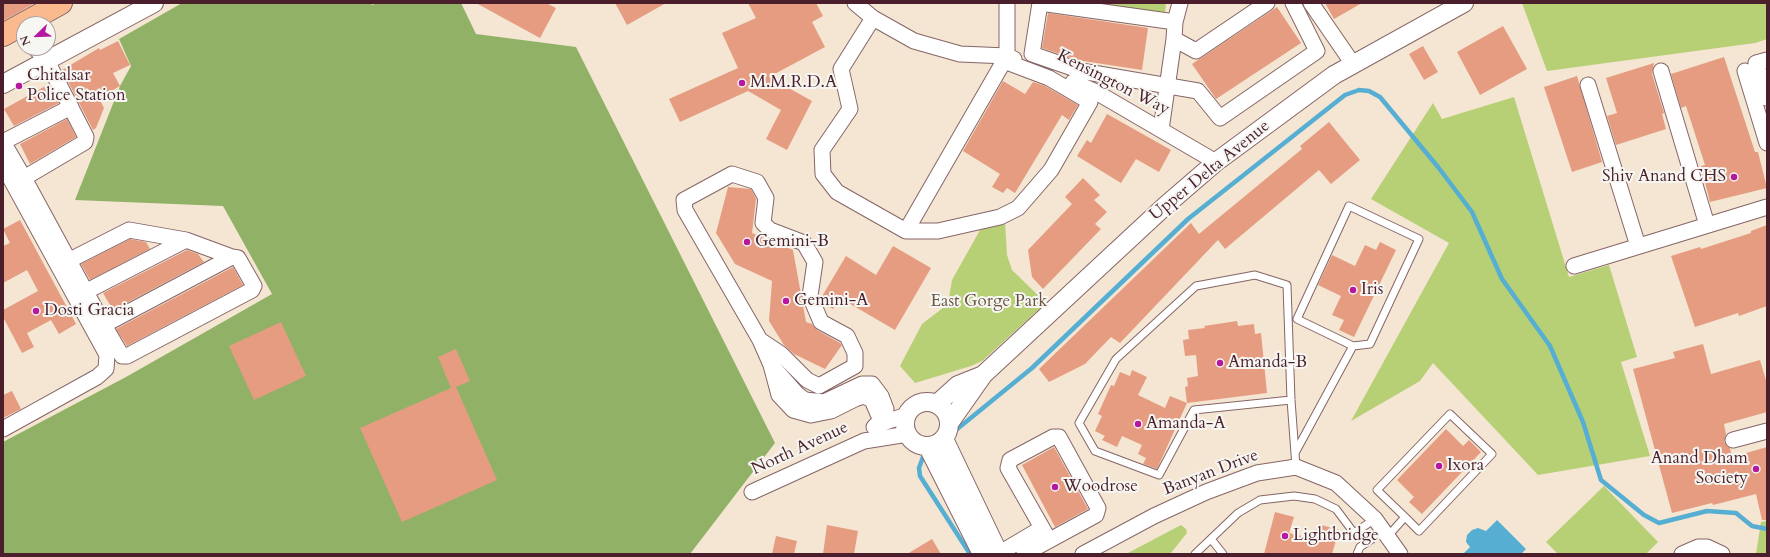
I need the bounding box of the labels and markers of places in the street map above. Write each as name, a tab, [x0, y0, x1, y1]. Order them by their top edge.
place label: Chitalsar Police Station	[27, 66, 126, 106]
place label: M.M.R.D.A	[750, 73, 837, 93]
marker: M.M.R.D.A	[737, 78, 747, 88]
marker: Chitalsar Police Station	[14, 81, 24, 91]
place label: Shiv Anand CHS	[1602, 167, 1726, 187]
marker: Shiv Anand CHS	[1729, 172, 1739, 182]
place label: Gemini-B	[755, 232, 829, 252]
marker: Gemini-B	[742, 237, 752, 247]
place label: Iris	[1361, 280, 1383, 300]
marker: Iris	[1348, 285, 1358, 295]
place label: Gemini-A	[794, 291, 868, 311]
marker: Gemini-A	[781, 296, 791, 306]
place label: Dosti Gracia	[44, 301, 134, 321]
marker: Dosti Gracia	[31, 306, 41, 316]
place label: Amanda-B	[1228, 353, 1307, 373]
marker: Amanda-B	[1215, 358, 1225, 368]
place label: Amanda-A	[1146, 414, 1226, 434]
marker: Amanda-A	[1133, 419, 1143, 429]
place label: Anand Dham Society	[1651, 449, 1748, 489]
place label: Ixora	[1447, 456, 1484, 476]
marker: Ixora	[1434, 461, 1444, 471]
marker: Anand Dham Society	[1751, 464, 1761, 474]
place label: Woodrose	[1063, 477, 1138, 497]
marker: Woodrose	[1050, 482, 1060, 492]
place label: Lightbridge	[1293, 526, 1379, 546]
marker: Lightbridge	[1280, 531, 1290, 541]

